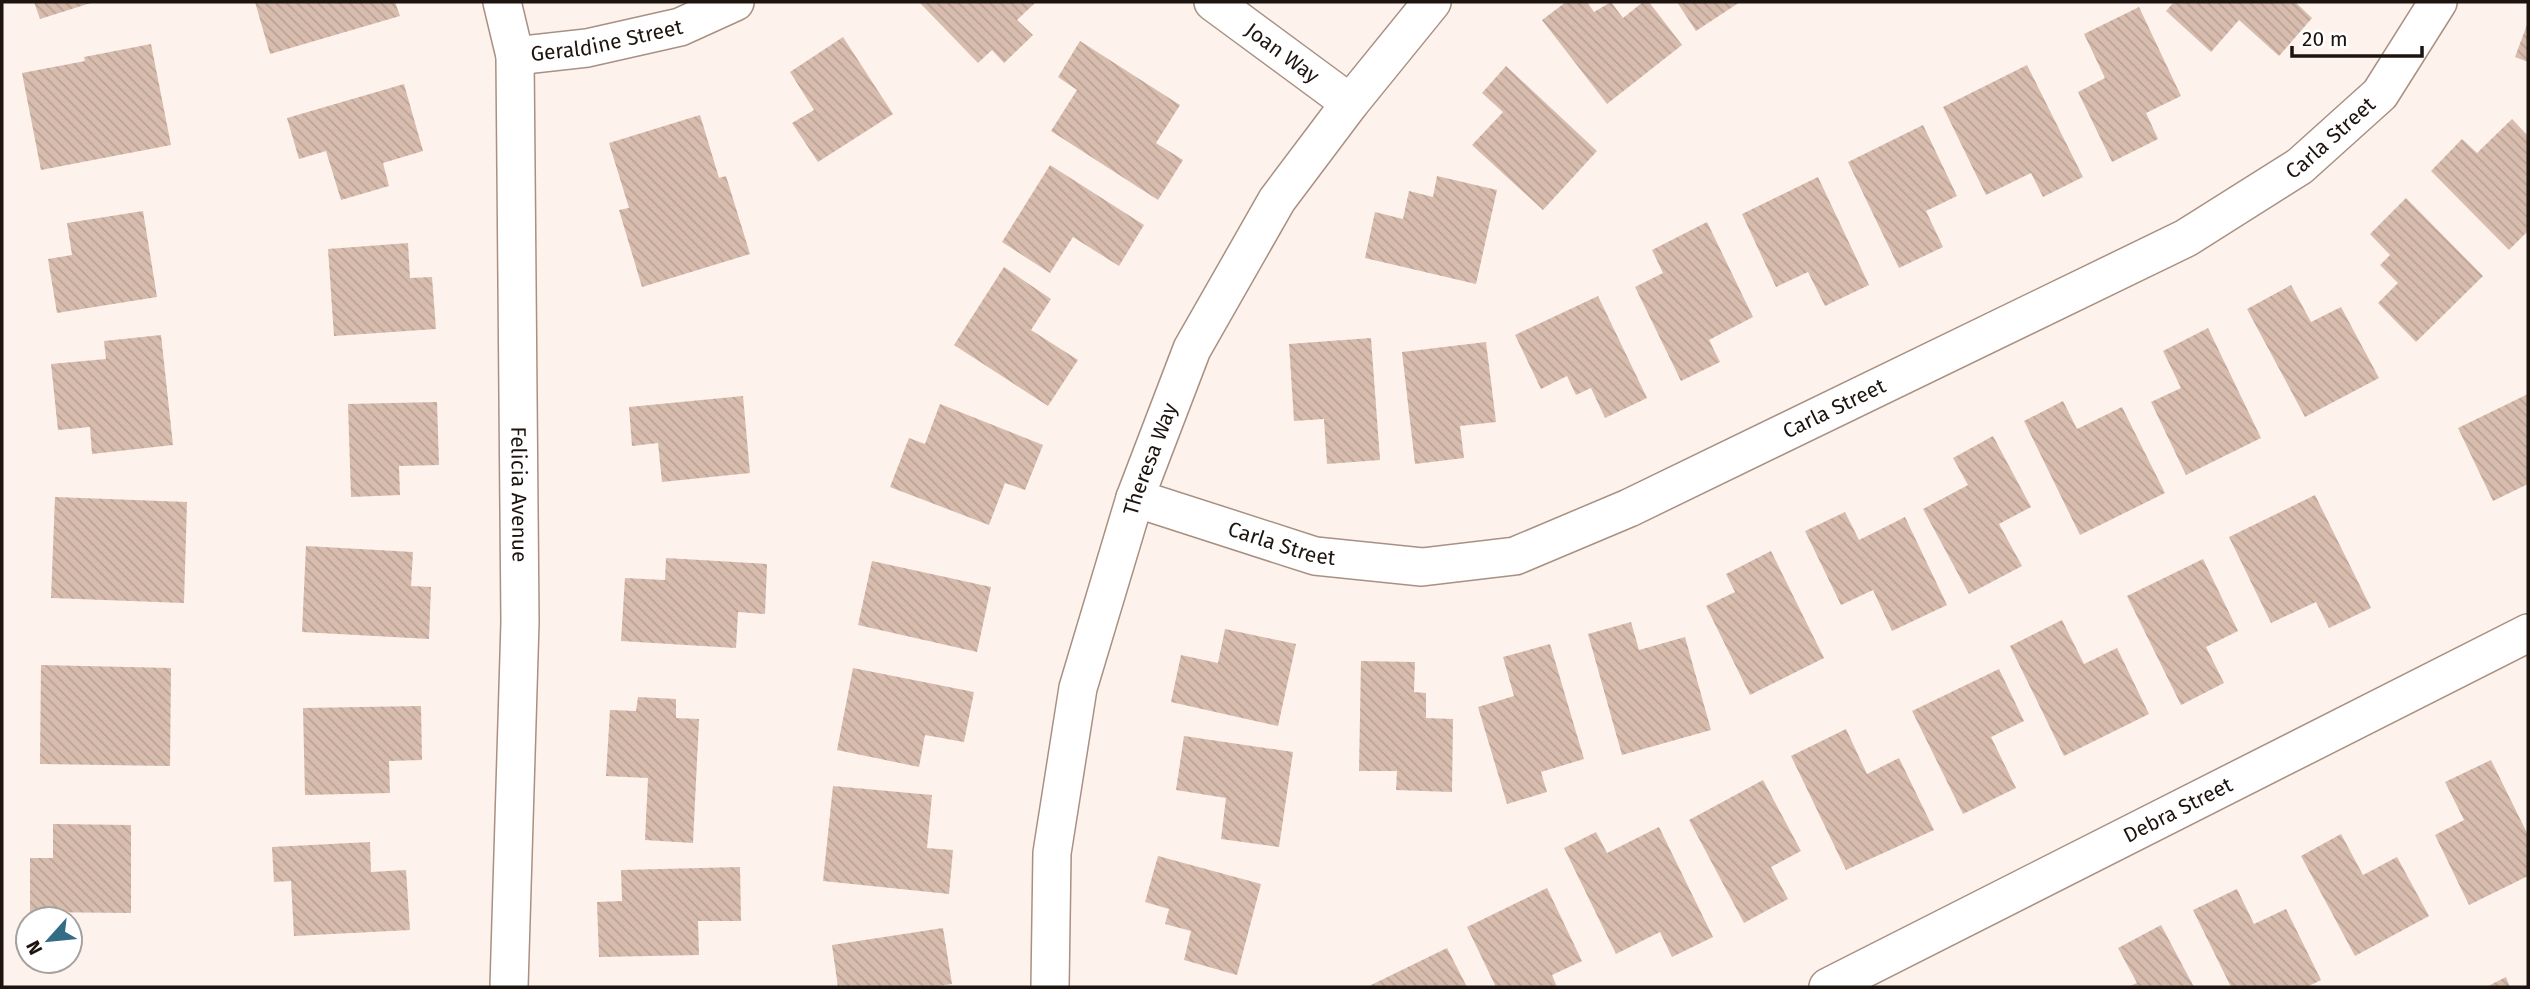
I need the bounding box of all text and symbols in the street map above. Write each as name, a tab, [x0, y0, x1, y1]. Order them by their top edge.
street label: Geraldine Street	[529, 14, 686, 67]
scale bar	[2292, 14, 2422, 58]
street label: Joan Way	[1240, 17, 1325, 89]
text: 20 m	[2302, 26, 2348, 52]
street label: Carla Street	[2281, 91, 2381, 185]
street label: Carla Street	[1778, 372, 1890, 445]
street label: Theresa Way	[1117, 399, 1183, 519]
street label: Felicia Avenue	[505, 426, 532, 562]
street label: Carla Street	[1225, 516, 1337, 571]
street label: Debra Street	[2119, 771, 2237, 849]
north arrow	[14, 905, 84, 975]
text: N	[21, 937, 47, 958]

